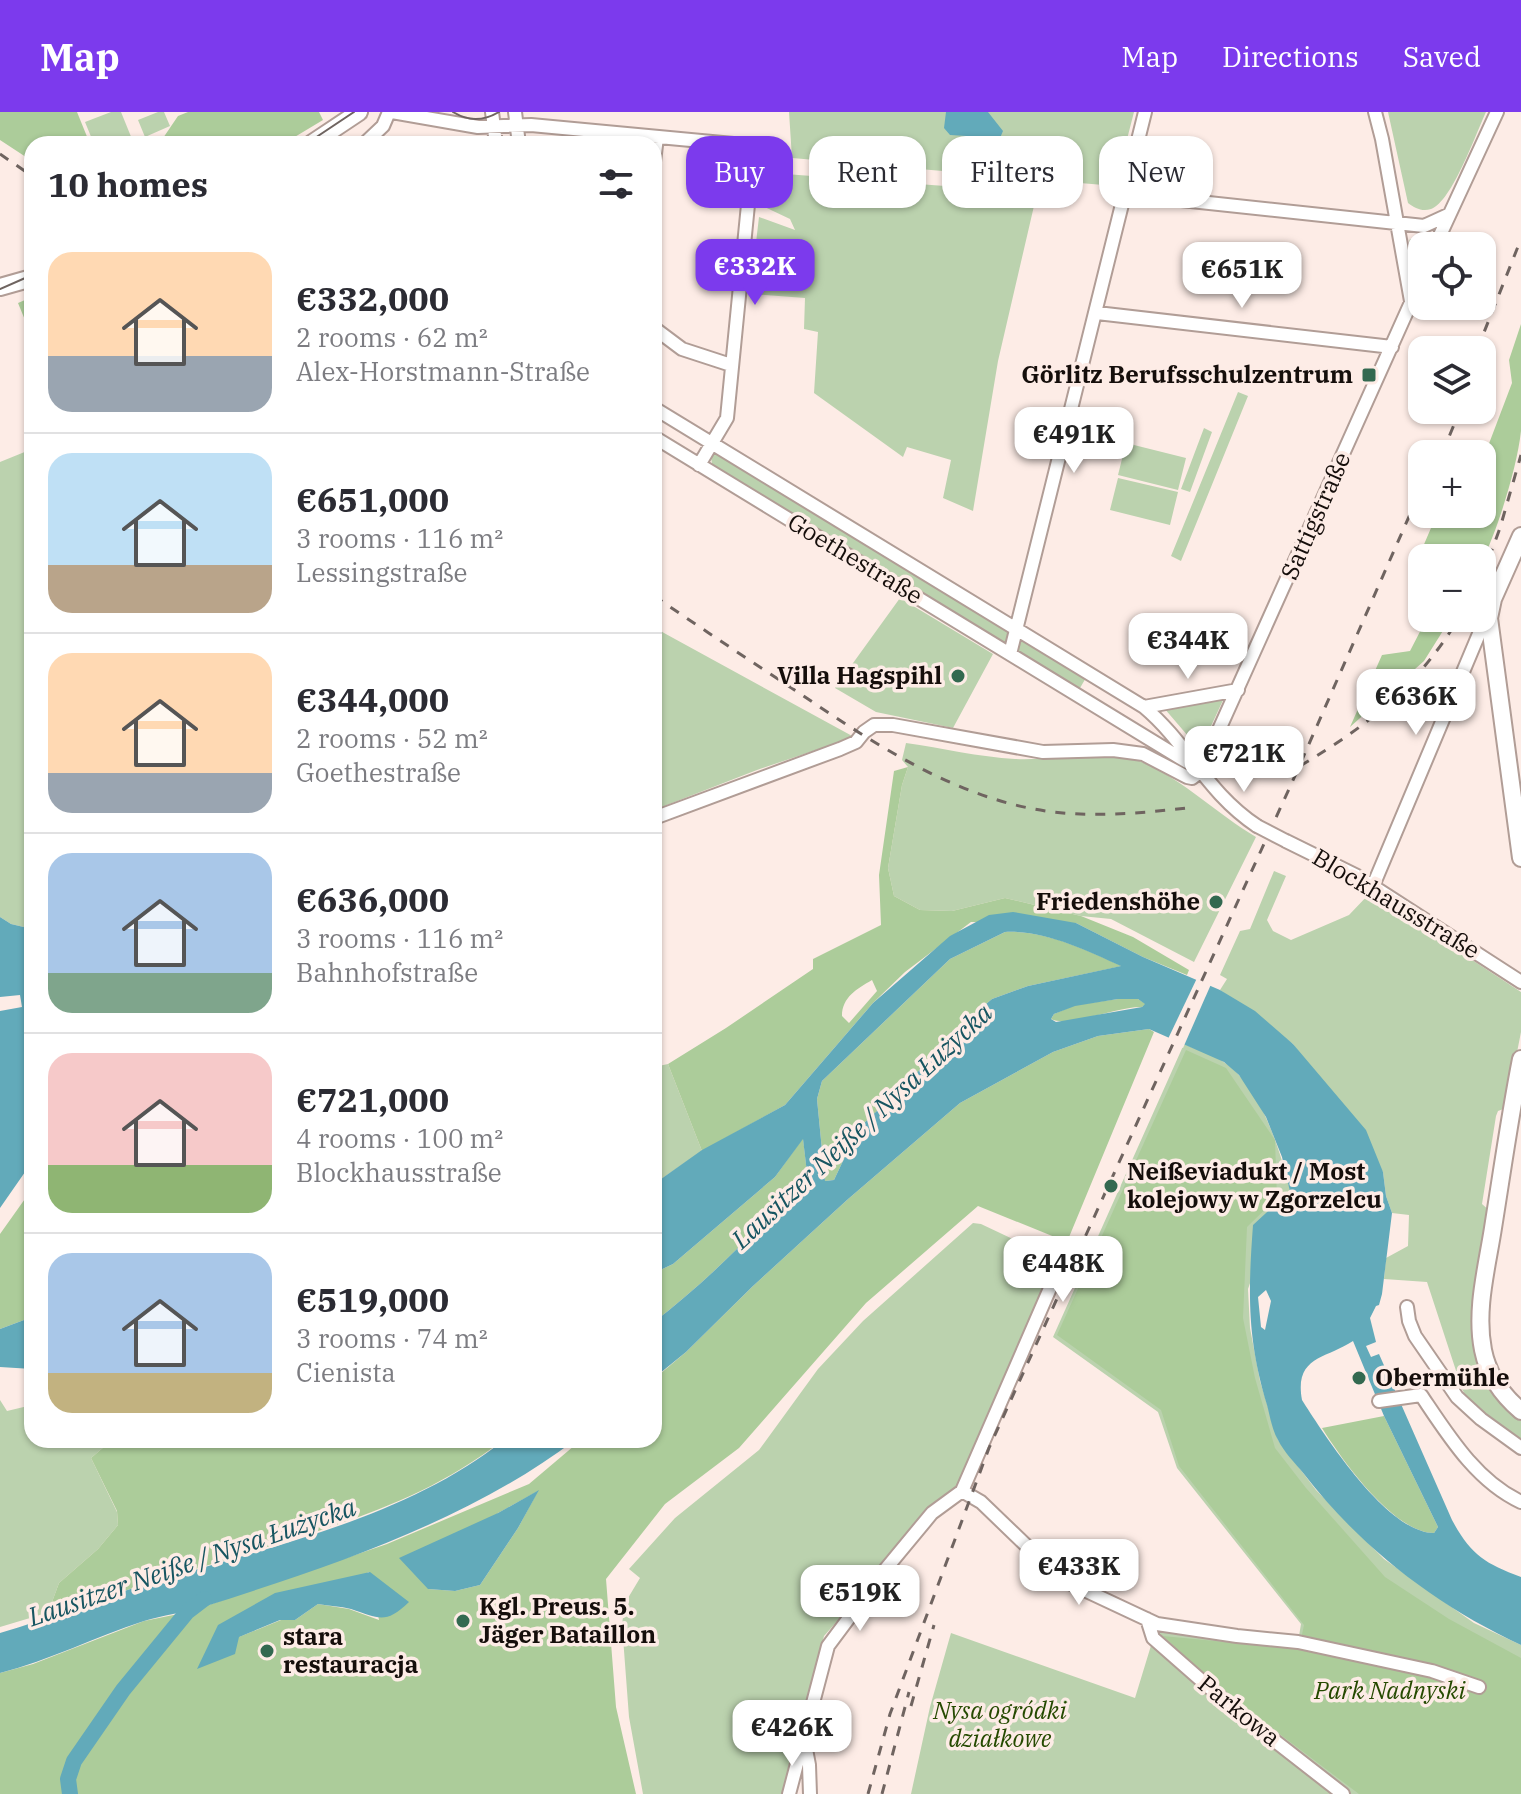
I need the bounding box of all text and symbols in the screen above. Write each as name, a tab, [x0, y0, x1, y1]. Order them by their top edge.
text: Map	[40, 32, 120, 81]
text: Map	[1121, 38, 1178, 75]
text: Directions	[1222, 38, 1359, 75]
text: Saved	[1403, 38, 1481, 75]
chip: Buy	[686, 136, 793, 208]
chip: Rent	[809, 136, 926, 208]
chip: Filters	[942, 136, 1083, 208]
chip: New	[1099, 136, 1213, 208]
text: 10 homes	[48, 162, 208, 206]
icon: filters	[594, 162, 638, 206]
map controls	[1408, 232, 1496, 632]
button: locate	[1408, 232, 1496, 320]
pin: €332K	[699, 239, 811, 307]
pin: €651K	[1186, 242, 1298, 310]
text: €332K	[714, 248, 796, 282]
text: €651K	[1201, 251, 1283, 285]
text: €332,000	[296, 276, 449, 320]
icon: home	[112, 284, 208, 380]
text: 2 rooms · 62 m²	[296, 320, 488, 354]
button: layers	[1408, 336, 1496, 424]
text: Alex-Horstmann-Straße	[296, 354, 590, 388]
place label: Görlitz Berufsschulzentrum	[1021, 358, 1353, 390]
marker: Görlitz Berufsschulzentrum	[1360, 366, 1378, 384]
pin: €491K	[1018, 407, 1130, 475]
text: €491K	[1033, 416, 1115, 450]
button: +	[1408, 440, 1496, 528]
street label: Sattigstraße	[1273, 447, 1357, 584]
text: €651,000	[296, 477, 449, 521]
icon: home	[112, 485, 208, 581]
street label: Goethestraße	[782, 505, 929, 611]
text: 3 rooms · 116 m²	[296, 521, 503, 555]
button: −	[1408, 544, 1496, 632]
text: Lessingstraße	[296, 555, 468, 589]
pin: €344K	[1132, 613, 1244, 681]
text: €344K	[1147, 622, 1229, 656]
place label: Villa Hagspihl	[777, 659, 942, 691]
marker: Villa Hagspihl	[949, 667, 967, 685]
pin: €636K	[1360, 669, 1472, 737]
text: €344,000	[296, 677, 449, 721]
text: €636K	[1375, 678, 1457, 712]
icon: home	[112, 685, 208, 781]
text: 2 rooms · 52 m²	[296, 721, 488, 755]
pin: €721K	[1188, 726, 1300, 794]
text: €721K	[1203, 735, 1285, 769]
text: Goethestraße	[296, 755, 461, 789]
street label: Blockhausstraße	[1307, 841, 1486, 966]
text: €636,000	[296, 877, 449, 921]
icon: home	[112, 885, 208, 981]
place label: Friedenshöhe	[1036, 885, 1200, 917]
marker: Friedenshöhe	[1207, 893, 1225, 911]
text: 3 rooms · 116 m²	[296, 921, 503, 955]
text: Bahnhofstraße	[296, 955, 478, 989]
water label: Lausitzer Neiße / Nysa Łużycka	[723, 995, 999, 1256]
text: €721,000	[296, 1077, 449, 1121]
icon: home	[112, 1085, 208, 1181]
text: 4 rooms · 100 m²	[296, 1121, 503, 1155]
text: Blockhausstraße	[296, 1155, 502, 1189]
place label: Neißeviadukt / Most kolejowy w Zgorzelcu	[1127, 1155, 1382, 1215]
marker: Neißeviadukt / Most kolejowy w Zgorzelcu	[1102, 1177, 1120, 1195]
pin: €448K	[1007, 1236, 1119, 1304]
text: €448K	[1022, 1245, 1104, 1279]
text: €519,000	[296, 1277, 449, 1321]
icon: home	[112, 1285, 208, 1381]
text: 3 rooms · 74 m²	[296, 1321, 488, 1355]
text: Cienista	[296, 1355, 396, 1389]
place label: Obermühle	[1375, 1361, 1510, 1393]
marker: Obermühle	[1350, 1369, 1368, 1387]
water label: Lausitzer Neiße / Nysa Łużycka	[22, 1489, 360, 1634]
pin: €433K	[1023, 1539, 1135, 1607]
text: €433K	[1038, 1548, 1120, 1582]
pin: €519K	[804, 1565, 916, 1633]
text: €519K	[819, 1574, 901, 1608]
place label: Kgl. Preus. 5. Jäger Bataillon	[479, 1590, 656, 1650]
marker: Kgl. Preus. 5. Jäger Bataillon	[454, 1612, 472, 1630]
place label: stara restauracja	[283, 1620, 419, 1680]
marker: stara restauracja	[258, 1642, 276, 1660]
street label: Parkowa	[1192, 1667, 1287, 1753]
park label: Park Nadnyski	[1313, 1674, 1466, 1706]
park label: Nysa ogródki działkowe	[932, 1694, 1068, 1754]
pin: €426K	[736, 1700, 848, 1768]
text: €426K	[751, 1709, 833, 1743]

